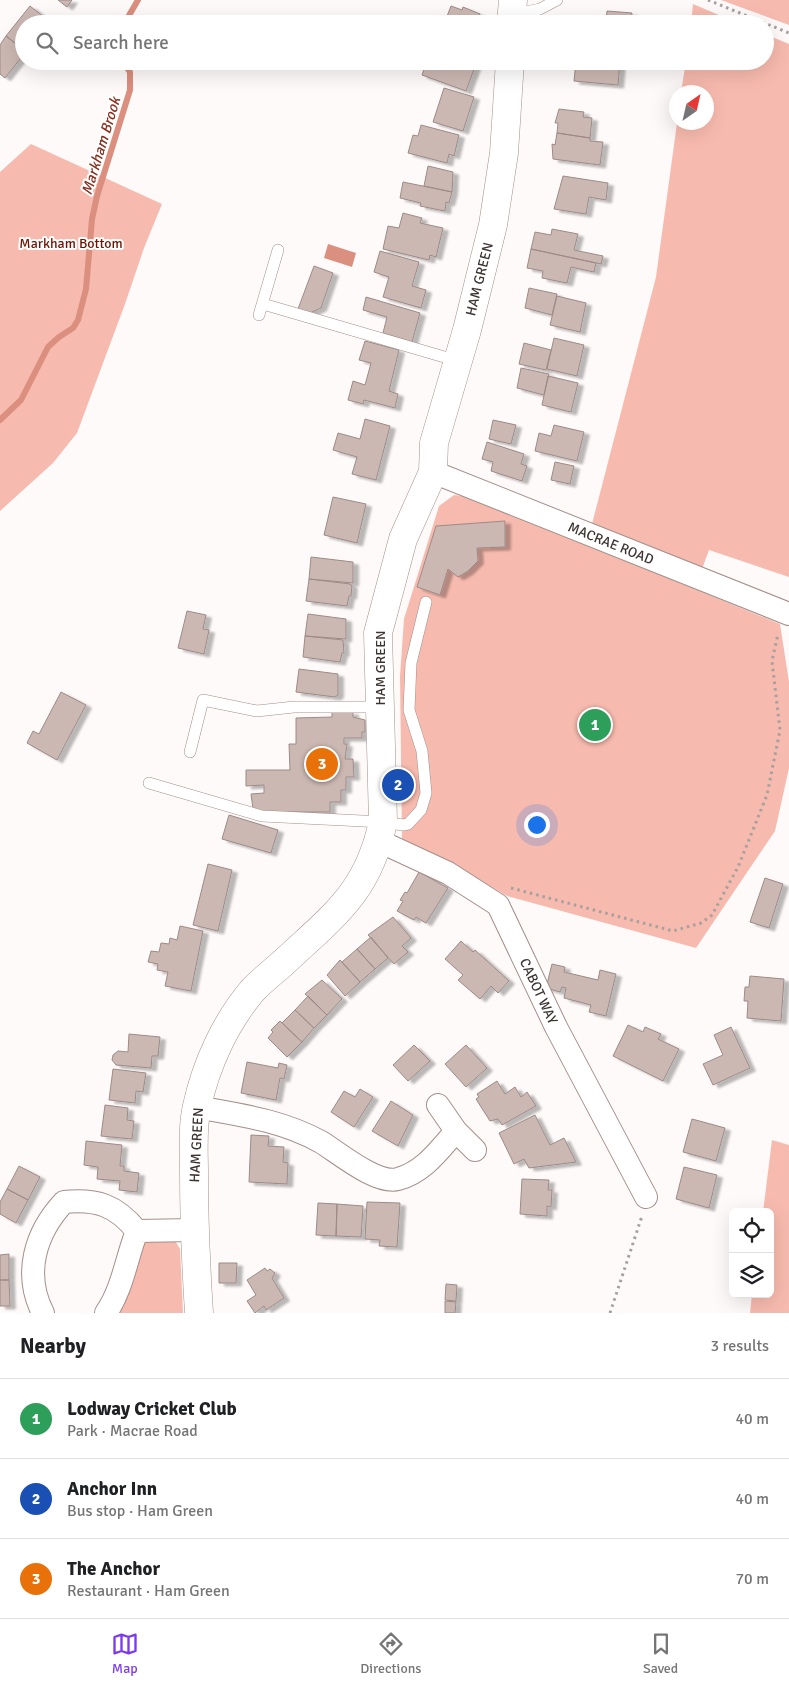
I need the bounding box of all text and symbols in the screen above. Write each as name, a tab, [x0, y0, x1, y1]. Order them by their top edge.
search box	[15, 15, 774, 70]
icon: search	[33, 29, 61, 57]
text: Search here	[73, 31, 169, 55]
north arrow	[669, 85, 714, 130]
water label: Markham Brook	[78, 94, 125, 197]
park label: Markham Bottom	[19, 235, 123, 252]
street label: HAM GREEN	[462, 241, 497, 318]
street label: MACRAE ROAD	[565, 519, 656, 568]
street label: HAM GREEN	[372, 630, 389, 706]
pin: 1	[579, 706, 611, 744]
pin: 3	[306, 745, 338, 783]
pin: 2	[382, 766, 414, 804]
your location	[524, 812, 550, 838]
street label: CABOT WAY	[516, 956, 561, 1027]
street label: HAM GREEN	[186, 1107, 207, 1183]
map controls	[729, 1208, 774, 1298]
button: locate	[729, 1208, 774, 1253]
button: layers	[729, 1253, 774, 1298]
text: Nearby	[20, 1333, 86, 1359]
text: 3 results	[710, 1336, 769, 1356]
text: Lodway Cricket Club	[67, 1397, 237, 1421]
text: 1	[32, 1409, 40, 1429]
text: 40 m	[735, 1409, 769, 1429]
text: Park · Macrae Road	[67, 1421, 198, 1441]
text: Anchor Inn	[67, 1477, 157, 1501]
text: 2	[32, 1489, 40, 1509]
text: 40 m	[735, 1489, 769, 1509]
text: Bus stop · Ham Green	[67, 1501, 213, 1521]
text: The Anchor	[67, 1557, 160, 1581]
text: 3	[32, 1569, 40, 1589]
text: 70 m	[735, 1569, 769, 1589]
text: Restaurant · Ham Green	[67, 1581, 230, 1601]
tab: Map	[111, 1630, 139, 1677]
tab: Directions	[360, 1630, 421, 1677]
tab: Saved	[643, 1630, 678, 1677]

